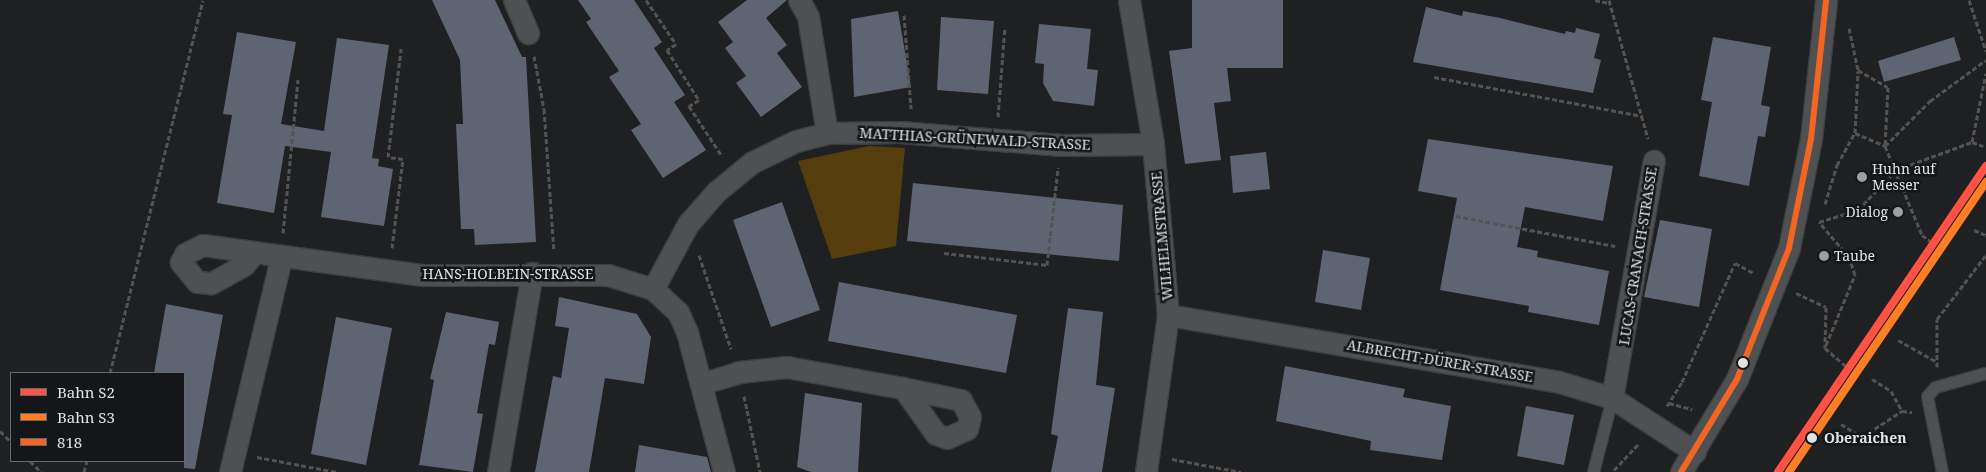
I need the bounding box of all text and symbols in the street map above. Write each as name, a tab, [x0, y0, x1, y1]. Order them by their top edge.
street label: MATTHIAS-GRÜNEWALD-STRASSE	[859, 125, 1091, 153]
place label: Huhn auf Messer	[1872, 161, 1935, 193]
street label: LUCAS-CRANACH-STRASSE	[1616, 166, 1660, 346]
street label: WILHELMSTRASSE	[1148, 171, 1176, 301]
marker: Huhn auf Messer	[1856, 171, 1868, 183]
place label: Dialog	[1846, 204, 1888, 220]
marker: Dialog	[1892, 206, 1904, 218]
place label: Taube	[1834, 248, 1875, 264]
marker: Taube	[1818, 250, 1830, 262]
street label: HANS-HOLBEIN-STRASSE	[423, 266, 593, 282]
street label: ALBRECHT-DÜRER-STRASSE	[1346, 336, 1534, 386]
unlabelled marker	[1738, 358, 1748, 368]
legend	[10, 372, 185, 462]
text: Bahn S2	[57, 382, 115, 402]
text: Bahn S3	[57, 407, 115, 427]
marker: Oberaichen	[1803, 429, 1821, 447]
place label: Oberaichen	[1824, 430, 1907, 446]
text: 818	[57, 432, 82, 452]

